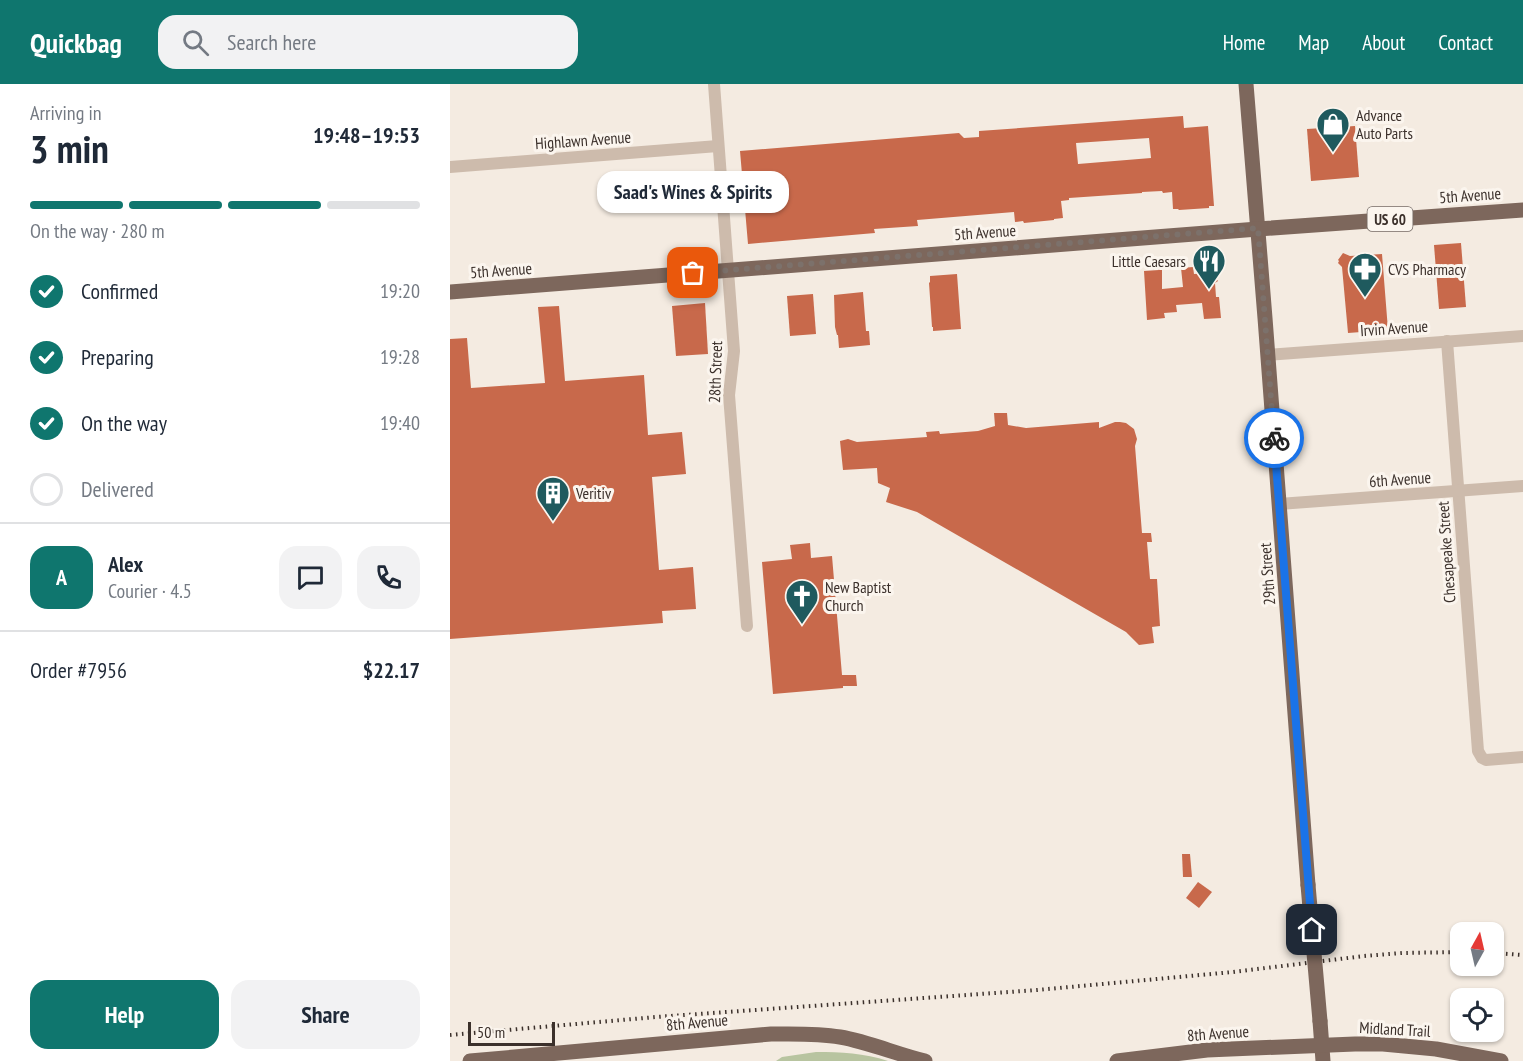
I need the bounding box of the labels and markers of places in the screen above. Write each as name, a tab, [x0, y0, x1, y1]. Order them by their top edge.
place label: Advance Auto Parts	[1356, 105, 1413, 143]
shop icon: Advance Auto Parts	[1315, 106, 1351, 153]
callout: Saad's Wines & Spirits	[597, 171, 789, 213]
restaurant icon: Little Caesars	[1191, 243, 1227, 290]
pin	[667, 247, 718, 298]
place label: Little Caesars	[1112, 251, 1186, 271]
pharmacy icon: CVS Pharmacy	[1347, 251, 1383, 298]
place label: CVS Pharmacy	[1388, 259, 1466, 279]
building icon: Veritiv	[535, 475, 571, 522]
place label: Veritiv	[575, 483, 612, 503]
place label: New Baptist Church	[825, 577, 892, 615]
church icon: New Baptist Church	[784, 578, 820, 625]
pin	[1286, 904, 1337, 955]

